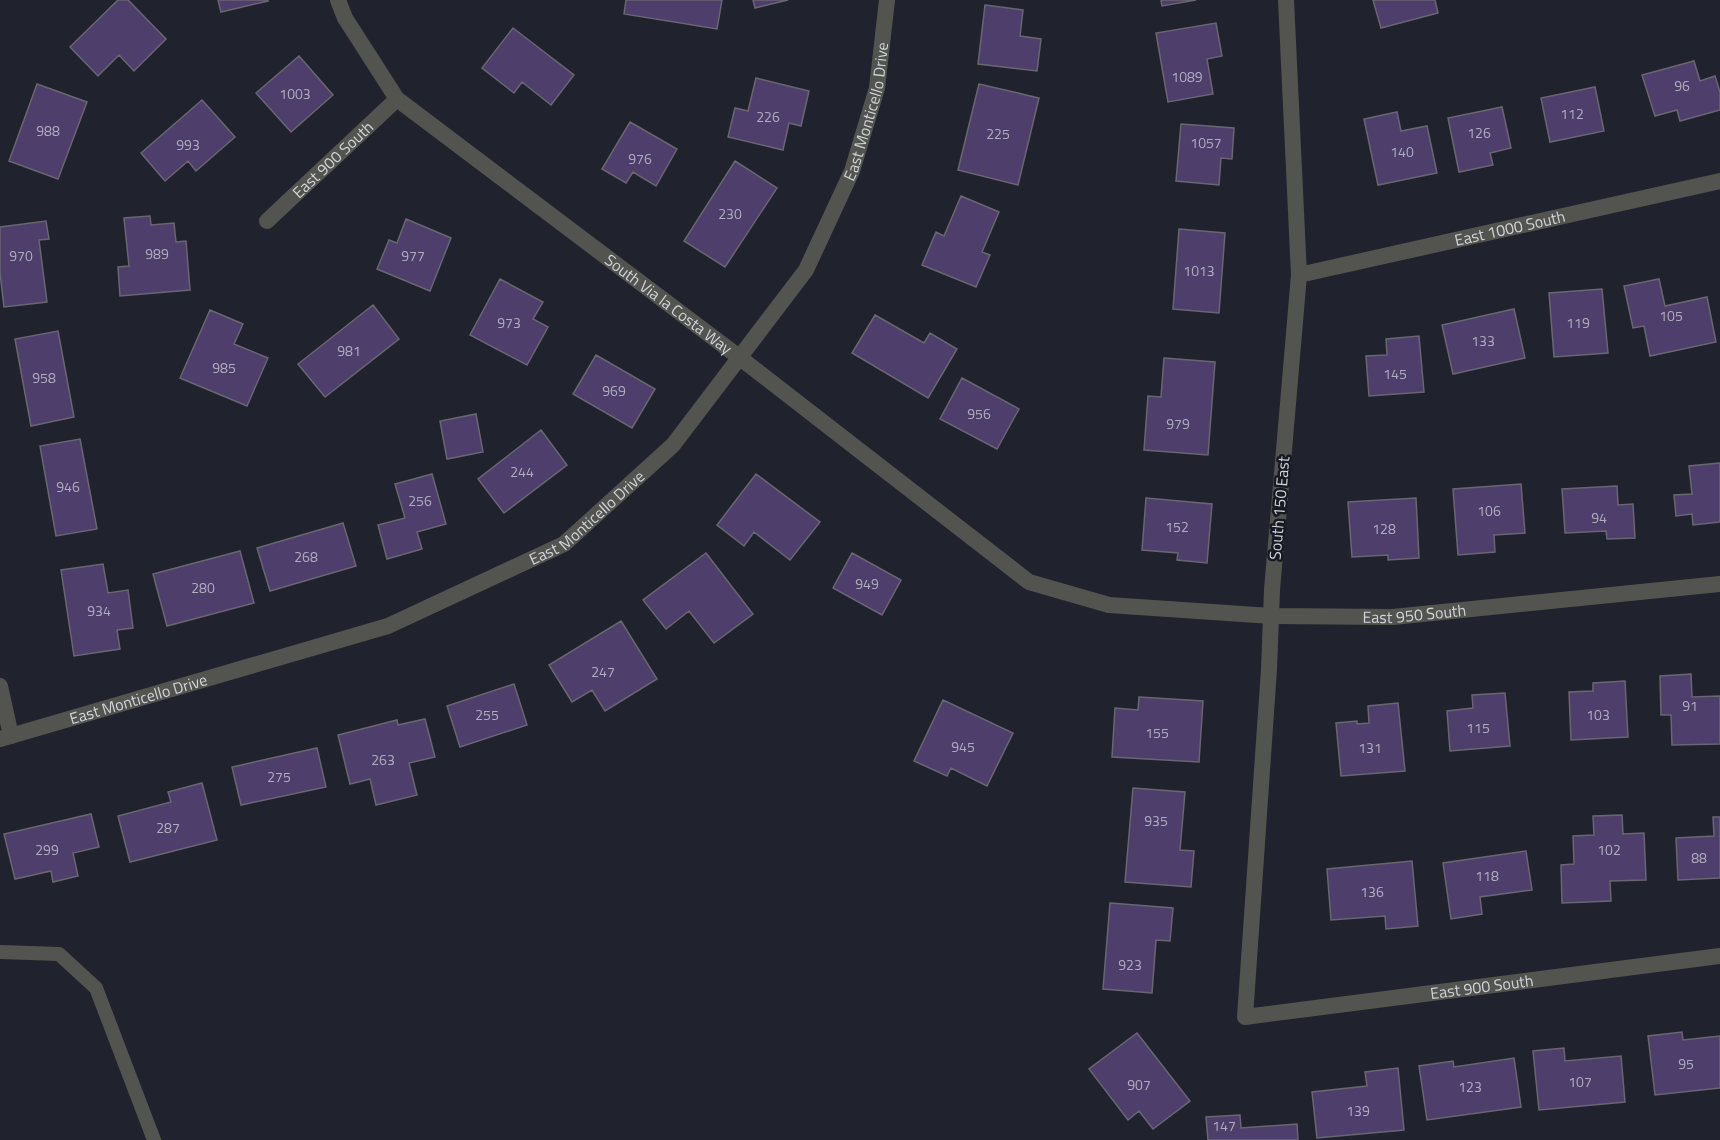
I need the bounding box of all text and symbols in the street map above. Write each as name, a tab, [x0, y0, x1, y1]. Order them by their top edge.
street label: East Monticello Drive	[837, 41, 894, 185]
house number: 1089	[1171, 66, 1203, 87]
house number: 96	[1674, 75, 1690, 96]
house number: 1003	[279, 83, 311, 104]
house number: 112	[1560, 103, 1584, 124]
house number: 226	[756, 106, 780, 127]
street label: East 900 South	[287, 115, 379, 204]
house number: 988	[36, 120, 60, 141]
house number: 126	[1467, 122, 1491, 143]
house number: 225	[986, 123, 1010, 144]
house number: 1057	[1190, 132, 1222, 153]
house number: 993	[176, 134, 200, 155]
house number: 140	[1390, 141, 1414, 162]
house number: 976	[628, 148, 652, 169]
house number: 230	[718, 203, 742, 224]
street label: East 1000 South	[1452, 204, 1567, 252]
house number: 989	[145, 243, 169, 264]
house number: 970	[9, 245, 33, 266]
house number: 977	[401, 245, 425, 266]
street label: South Via la Costa Way	[600, 248, 738, 360]
house number: 1013	[1183, 260, 1215, 281]
house number: 105	[1659, 305, 1683, 326]
house number: 973	[497, 312, 521, 333]
house number: 119	[1566, 312, 1590, 333]
house number: 133	[1471, 330, 1495, 351]
house number: 981	[337, 340, 361, 361]
house number: 985	[212, 357, 236, 378]
house number: 145	[1383, 363, 1407, 384]
house number: 958	[32, 367, 56, 388]
house number: 969	[602, 380, 626, 401]
house number: 956	[967, 403, 991, 424]
house number: 979	[1166, 413, 1190, 434]
street label: South 150 East	[1263, 455, 1296, 561]
house number: 244	[510, 461, 534, 482]
street label: East Monticello Drive	[525, 465, 650, 571]
house number: 946	[56, 476, 80, 497]
house number: 256	[408, 490, 432, 511]
house number: 106	[1477, 500, 1501, 521]
house number: 94	[1591, 507, 1607, 528]
house number: 152	[1165, 516, 1189, 537]
house number: 128	[1372, 518, 1396, 539]
house number: 268	[294, 546, 318, 567]
house number: 949	[855, 573, 879, 594]
house number: 280	[191, 577, 215, 598]
street label: East 950 South	[1362, 598, 1467, 629]
house number: 934	[87, 600, 111, 621]
house number: 247	[591, 661, 615, 682]
street label: East Monticello Drive	[67, 667, 210, 730]
house number: 91	[1682, 695, 1698, 716]
house number: 255	[475, 704, 499, 725]
house number: 103	[1586, 704, 1610, 725]
house number: 115	[1466, 717, 1490, 738]
house number: 155	[1145, 722, 1169, 743]
house number: 945	[951, 736, 975, 757]
house number: 131	[1358, 737, 1382, 758]
house number: 263	[371, 749, 395, 770]
house number: 275	[267, 766, 291, 787]
house number: 935	[1144, 810, 1168, 831]
house number: 287	[156, 817, 180, 838]
house number: 299	[35, 839, 59, 860]
house number: 102	[1597, 839, 1621, 860]
house number: 88	[1691, 847, 1707, 868]
house number: 118	[1475, 865, 1499, 886]
house number: 136	[1360, 881, 1384, 902]
house number: 923	[1118, 954, 1142, 975]
street label: East 900 South	[1429, 968, 1535, 1005]
house number: 95	[1678, 1053, 1694, 1074]
house number: 107	[1568, 1071, 1592, 1092]
house number: 907	[1127, 1074, 1151, 1095]
house number: 123	[1458, 1076, 1482, 1097]
house number: 139	[1346, 1100, 1370, 1121]
house number: 147	[1212, 1115, 1236, 1136]

